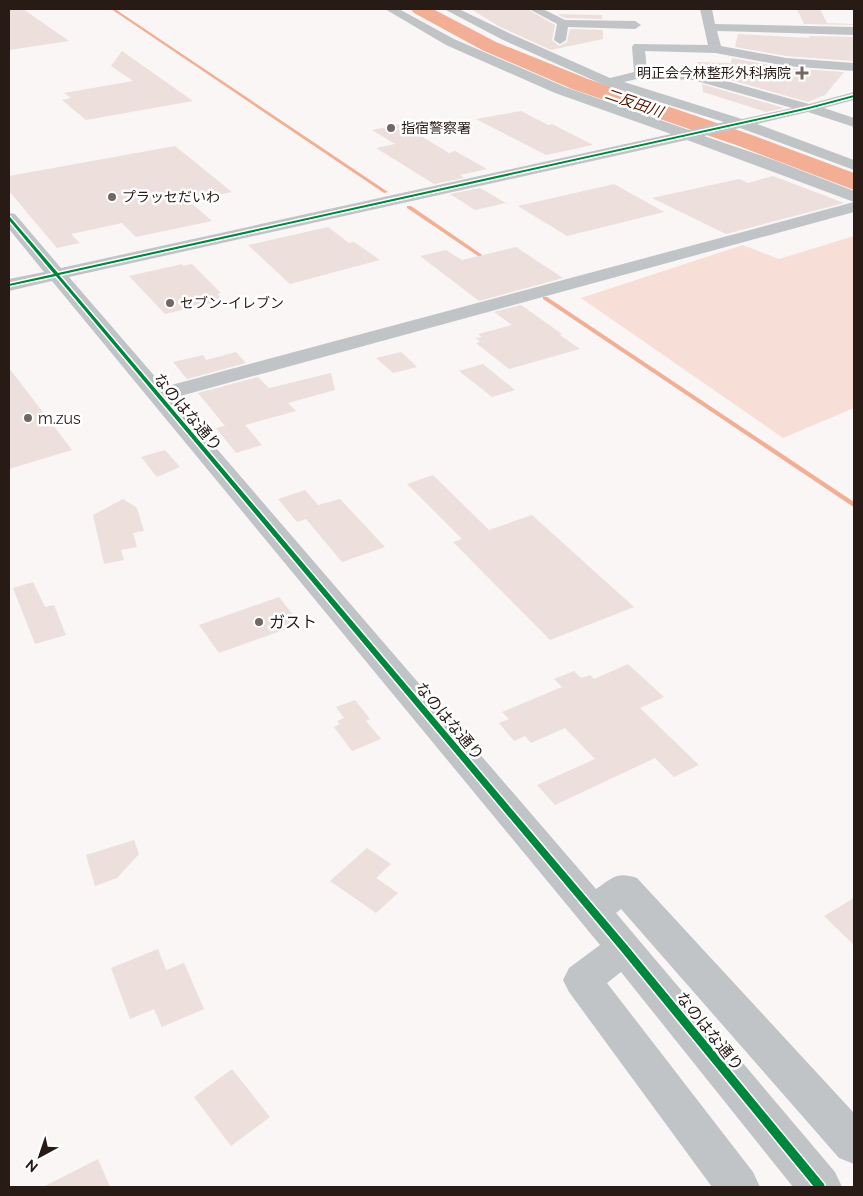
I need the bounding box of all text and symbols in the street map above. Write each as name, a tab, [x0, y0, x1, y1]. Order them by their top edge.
place label: 明正会今林整形外科病院	[637, 65, 791, 81]
marker: 明正会今林整形外科病院	[795, 66, 809, 80]
water label: 二反田川	[603, 85, 667, 122]
place label: 指宿警察署	[401, 120, 471, 136]
marker: 指宿警察署	[385, 122, 397, 134]
place label: プラッセだいわ	[122, 189, 220, 205]
marker: プラッセだいわ	[106, 191, 118, 203]
place label: セブン-イレブン	[180, 295, 284, 311]
marker: セブン-イレブン	[164, 297, 176, 309]
street label: なのはな通り	[149, 369, 226, 455]
place label: m.zus	[38, 409, 81, 428]
marker: m.zus	[22, 412, 34, 424]
place label: ガスト	[269, 613, 317, 632]
marker: ガスト	[253, 616, 265, 628]
street label: なのはな通り	[411, 678, 488, 764]
street label: なのはな通り	[672, 988, 747, 1075]
north arrow	[15, 1131, 65, 1181]
text: N	[22, 1156, 41, 1176]

